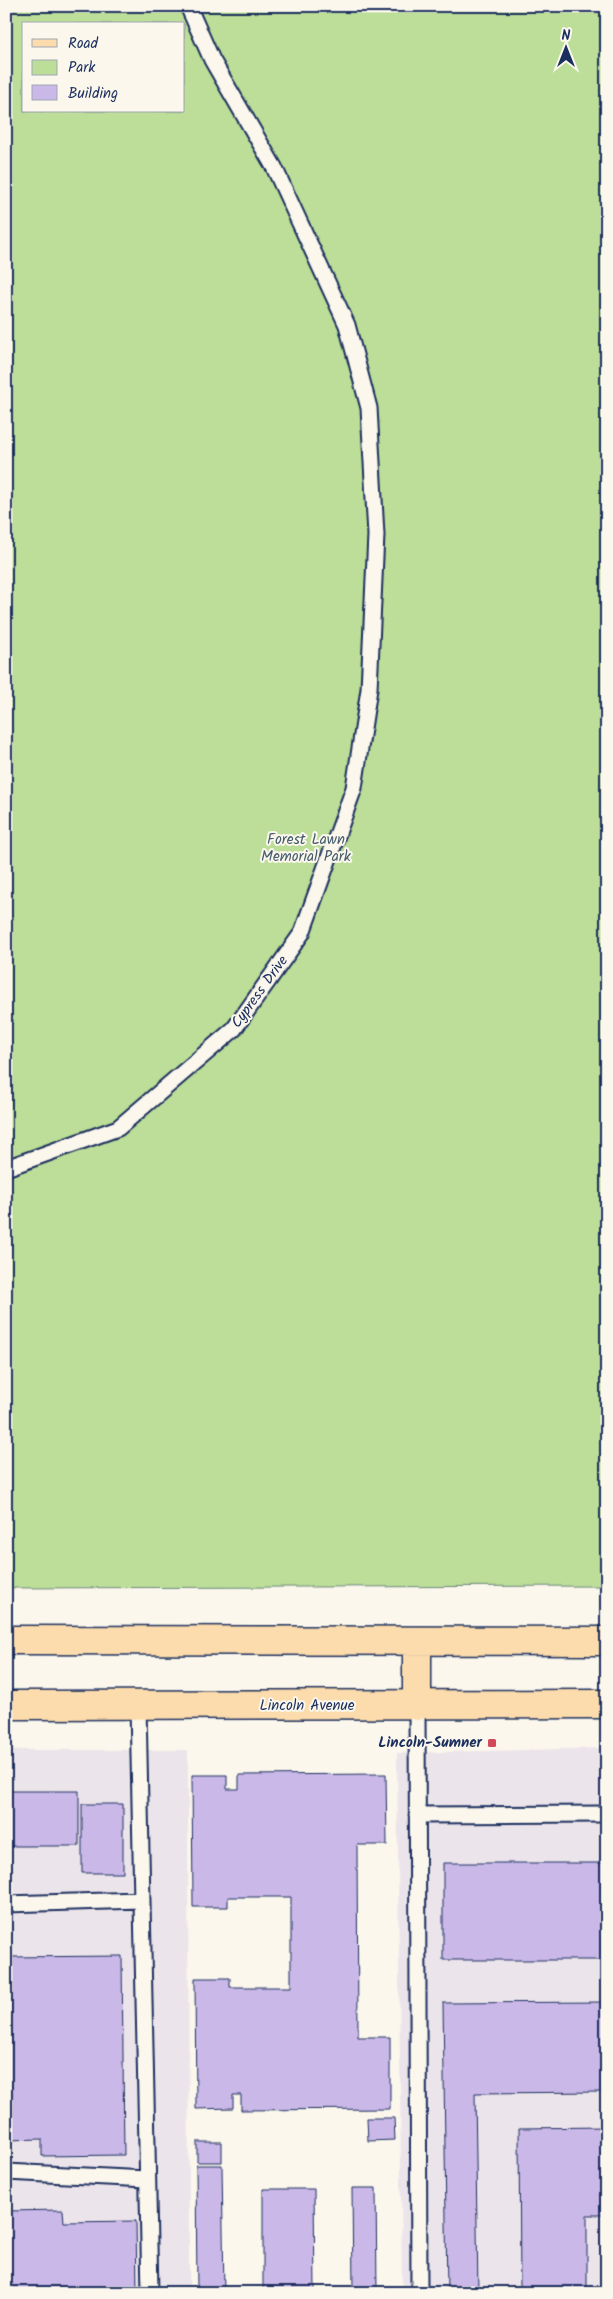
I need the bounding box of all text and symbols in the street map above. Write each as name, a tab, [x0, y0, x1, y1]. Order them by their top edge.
legend	[22, 22, 185, 112]
north arrow	[540, 22, 590, 72]
text: N	[562, 25, 571, 47]
text: Road	[68, 32, 99, 56]
text: Park	[68, 56, 96, 80]
text: Building	[68, 82, 118, 106]
park label: Forest Lawn Memorial Park	[261, 828, 352, 869]
street label: Cypress Drive	[225, 950, 295, 1033]
street label: Lincoln Avenue	[259, 1694, 355, 1718]
place label: Lincoln-Sumner	[378, 1731, 483, 1755]
marker: Lincoln-Sumner	[486, 1737, 498, 1749]

